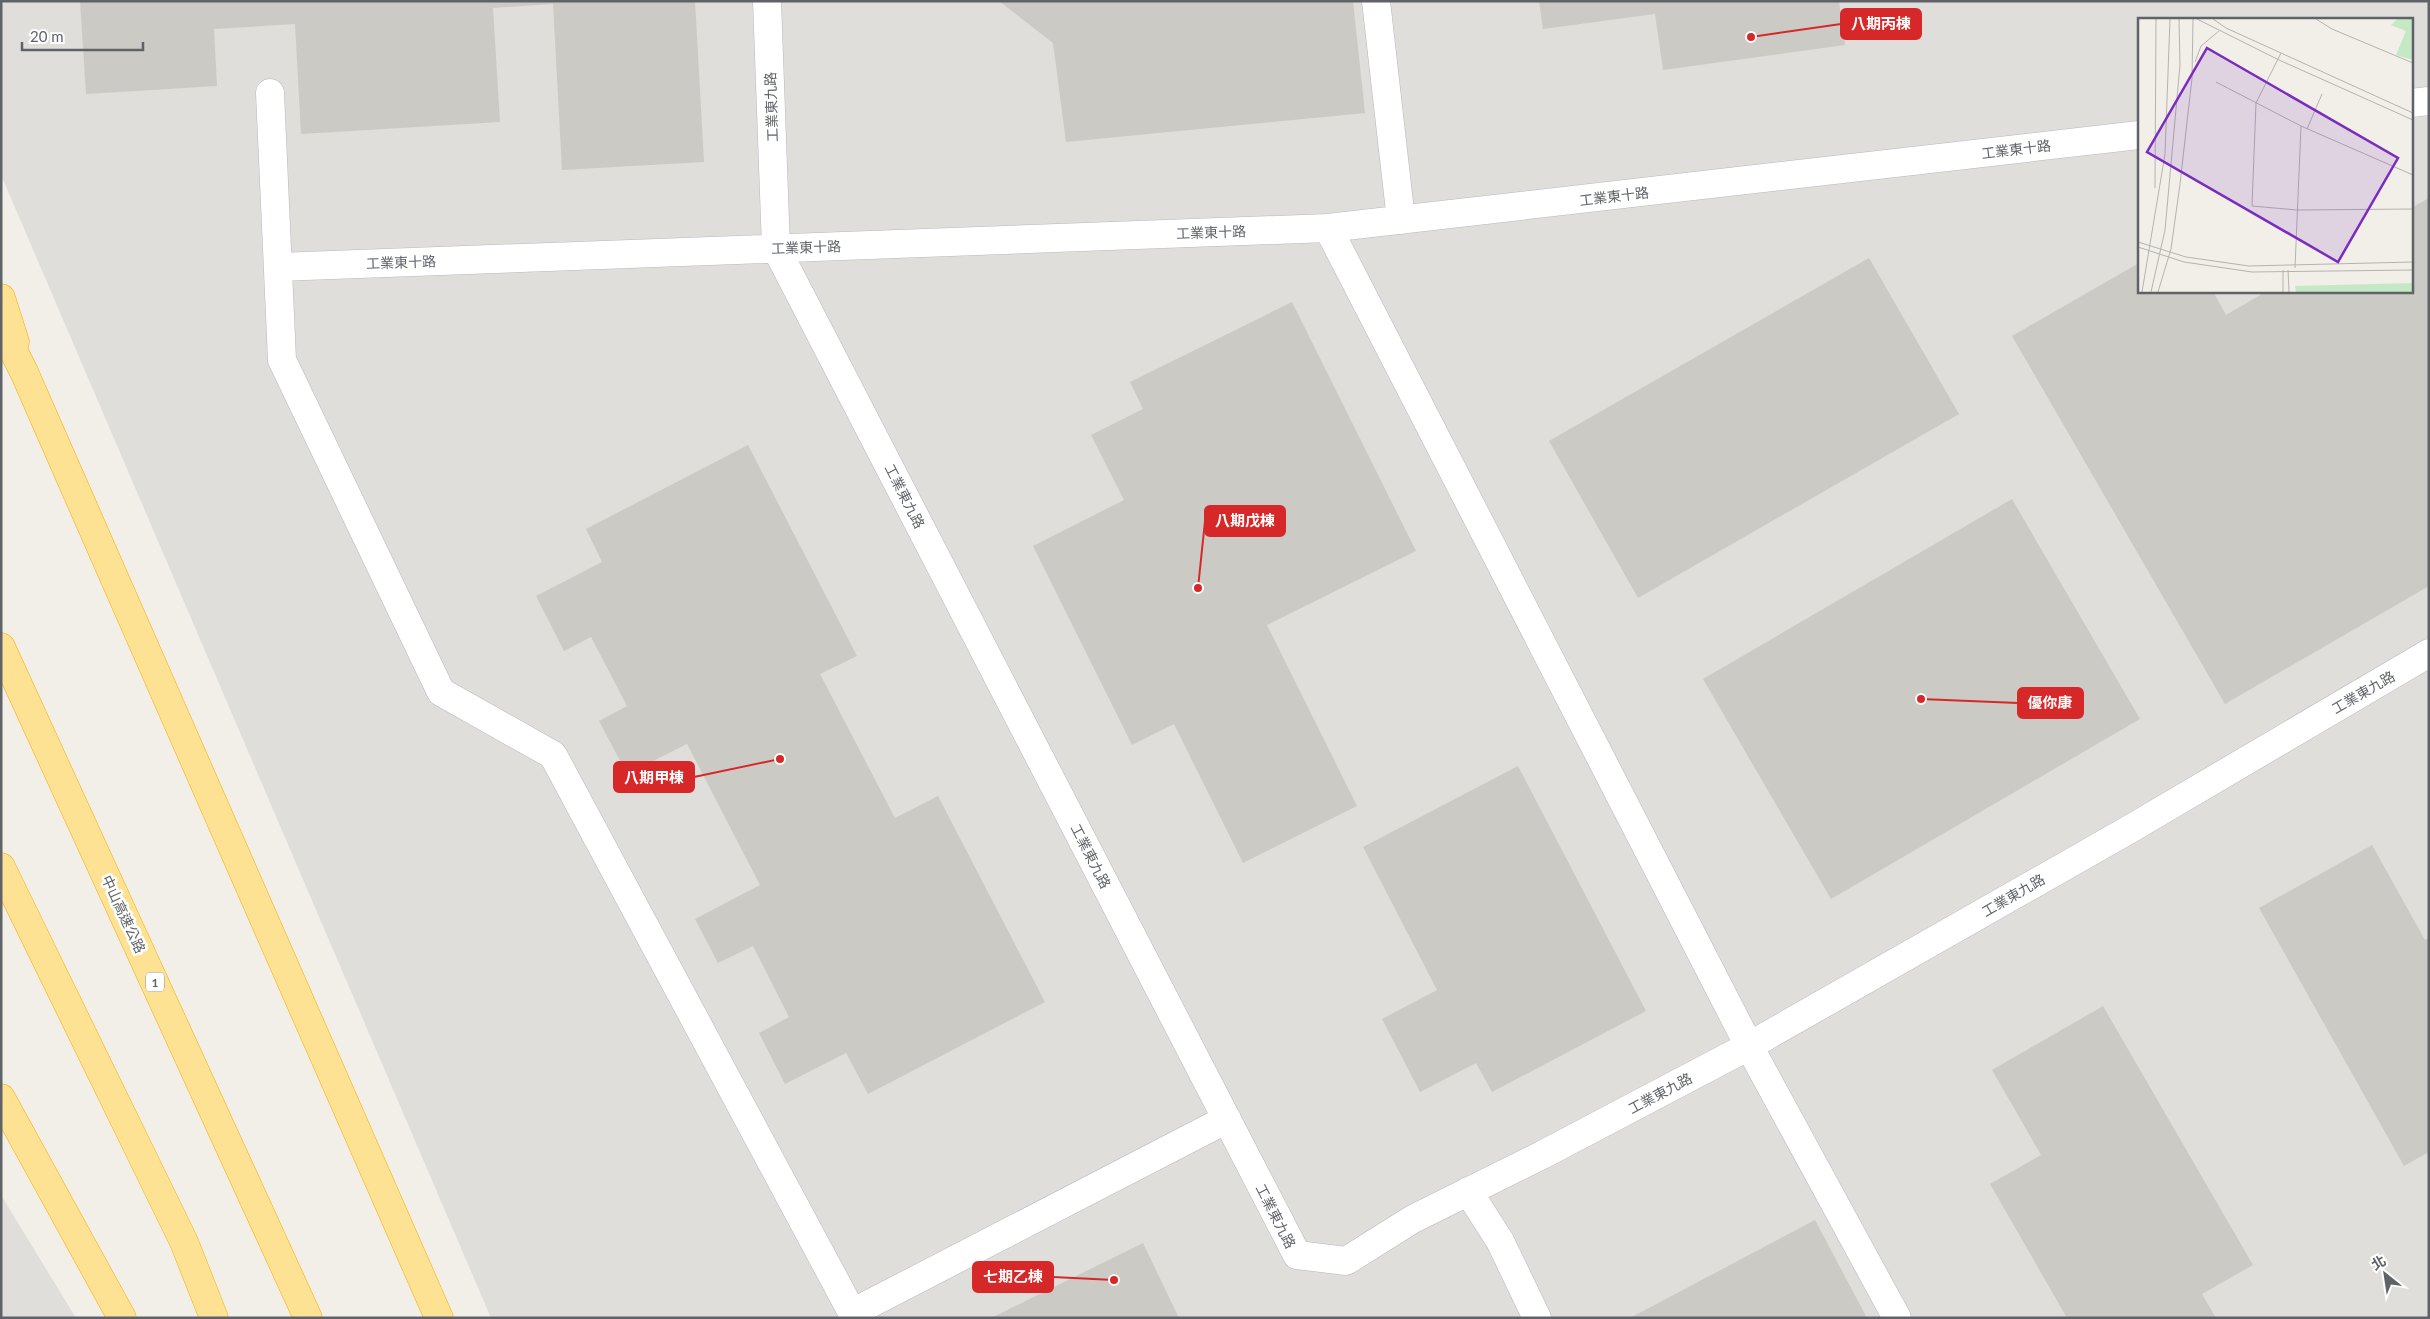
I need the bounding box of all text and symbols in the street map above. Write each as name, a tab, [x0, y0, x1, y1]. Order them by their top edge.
callout: 八期丙棟	[1841, 9, 1921, 39]
text: 八期丙棟	[1851, 14, 1911, 32]
inset map	[2138, 18, 2412, 292]
scale bar	[22, 20, 144, 52]
text: 20 m	[30, 27, 64, 45]
street label: 工業東九路	[761, 72, 781, 142]
street label: 工業東十路	[1980, 136, 2052, 162]
street label: 工業東十路	[1578, 183, 1650, 209]
street label: 工業東十路	[1176, 222, 1246, 242]
street label: 工業東十路	[771, 237, 841, 257]
street label: 工業東十路	[366, 252, 436, 272]
street label: 工業東九路	[882, 461, 928, 531]
callout: 八期戊棟	[1205, 506, 1285, 536]
text: 八期戊棟	[1215, 511, 1275, 529]
street label: 工業東九路	[2328, 667, 2398, 717]
callout: 優你康	[2018, 688, 2083, 718]
text: 優你康	[2027, 693, 2073, 711]
callout: 八期甲棟	[614, 762, 694, 792]
text: 八期甲棟	[624, 768, 684, 786]
street label: 工業東九路	[1068, 821, 1114, 891]
street label: 工業東九路	[1978, 870, 2048, 920]
street label: 中山高速公路	[99, 872, 149, 956]
road number: 1	[146, 972, 164, 992]
street label: 工業東九路	[1625, 1069, 1695, 1117]
street label: 工業東九路	[1253, 1181, 1299, 1251]
north arrow	[2360, 1249, 2410, 1299]
text: 北	[2368, 1251, 2389, 1273]
callout: 七期乙棟	[973, 1262, 1053, 1292]
text: 七期乙棟	[983, 1267, 1043, 1285]

